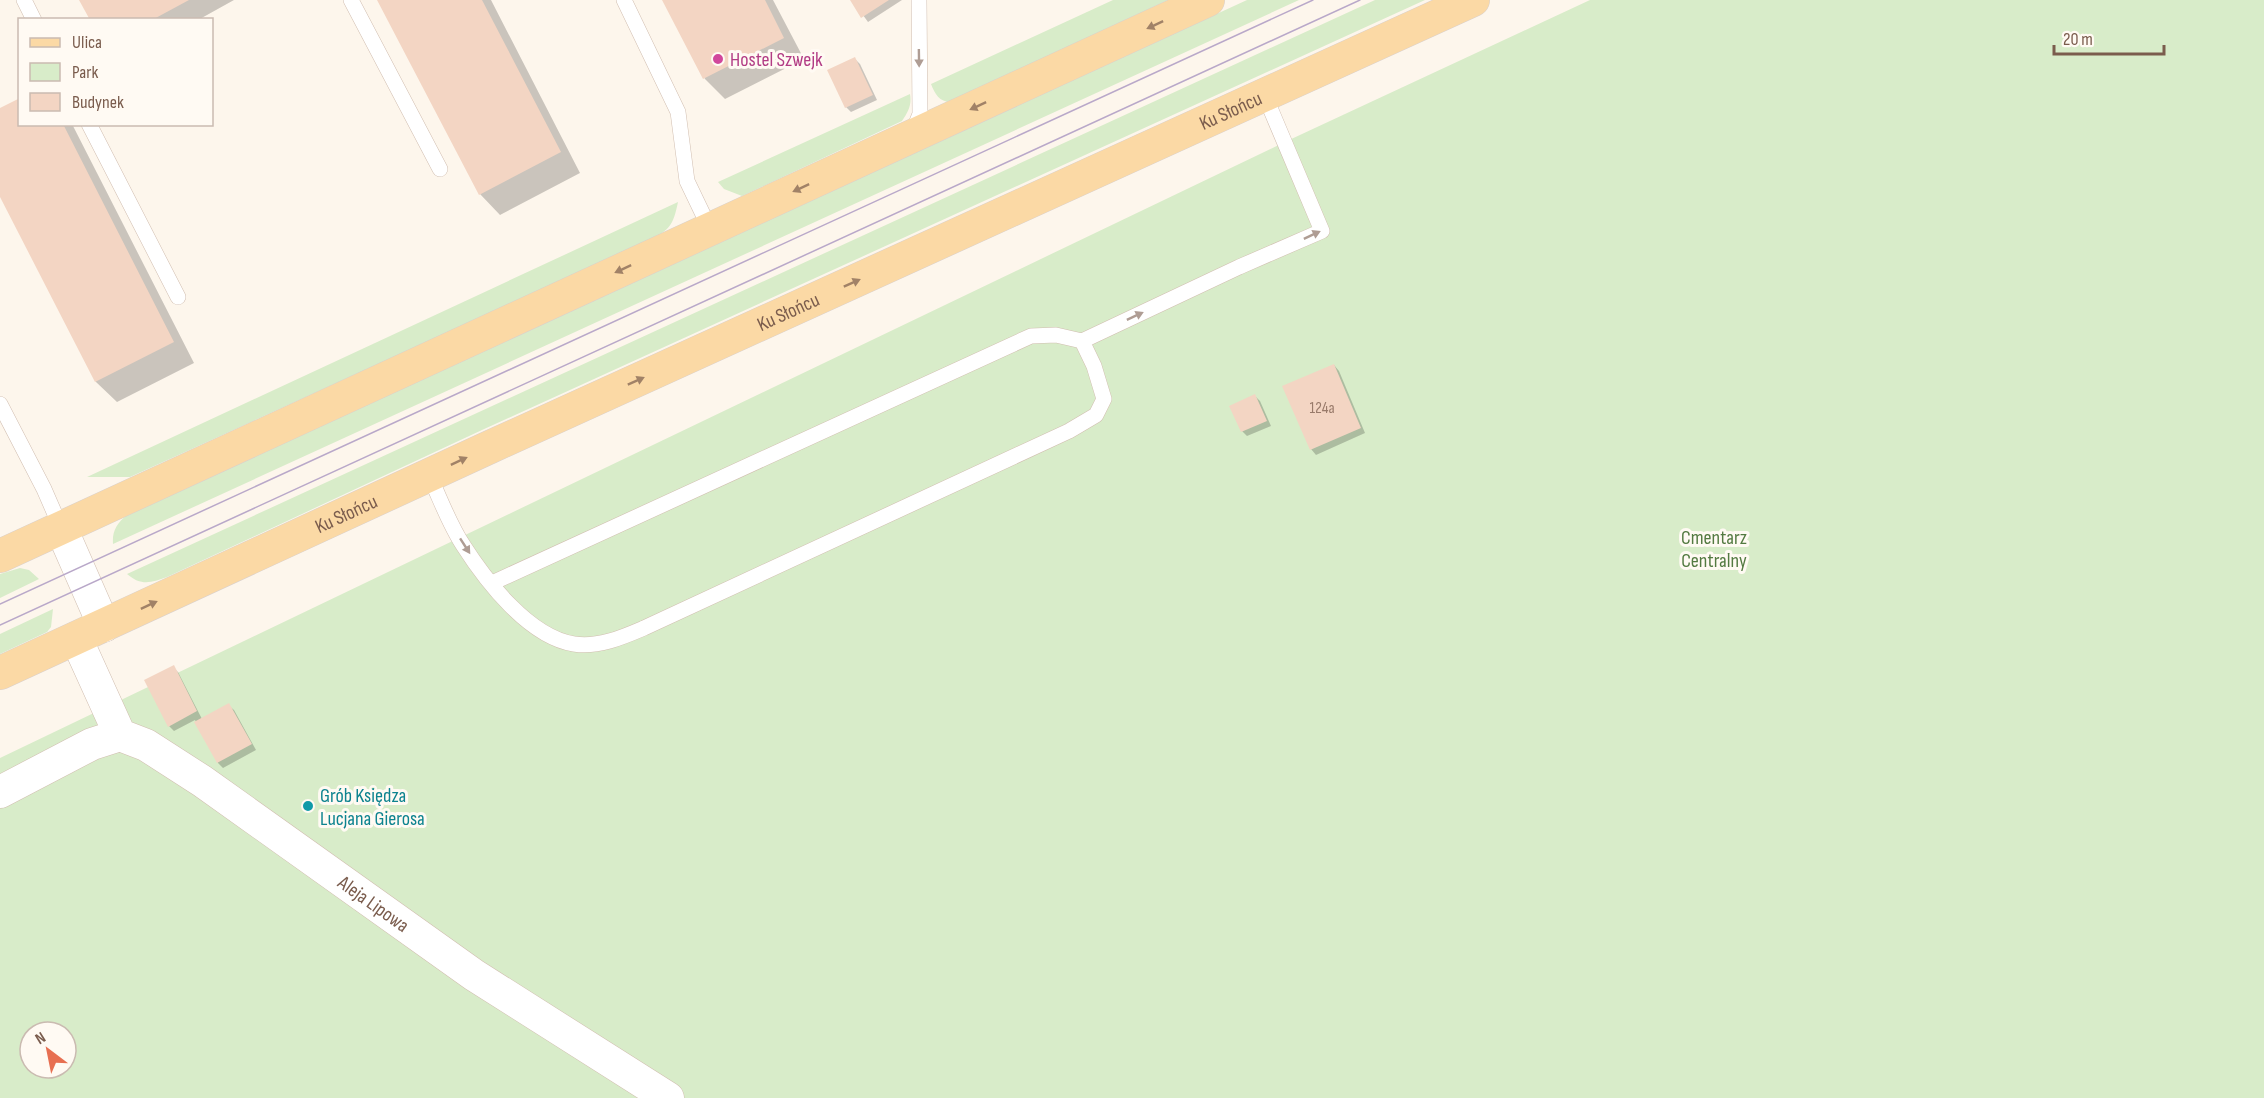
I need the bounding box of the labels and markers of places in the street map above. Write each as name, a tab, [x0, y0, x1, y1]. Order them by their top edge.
place label: Hostel Szwejk	[730, 48, 823, 72]
marker: Hostel Szwejk	[711, 52, 725, 66]
place label: Grób Księdza Lucjana Gierosa	[320, 784, 425, 831]
marker: Grób Księdza Lucjana Gierosa	[301, 799, 315, 813]

